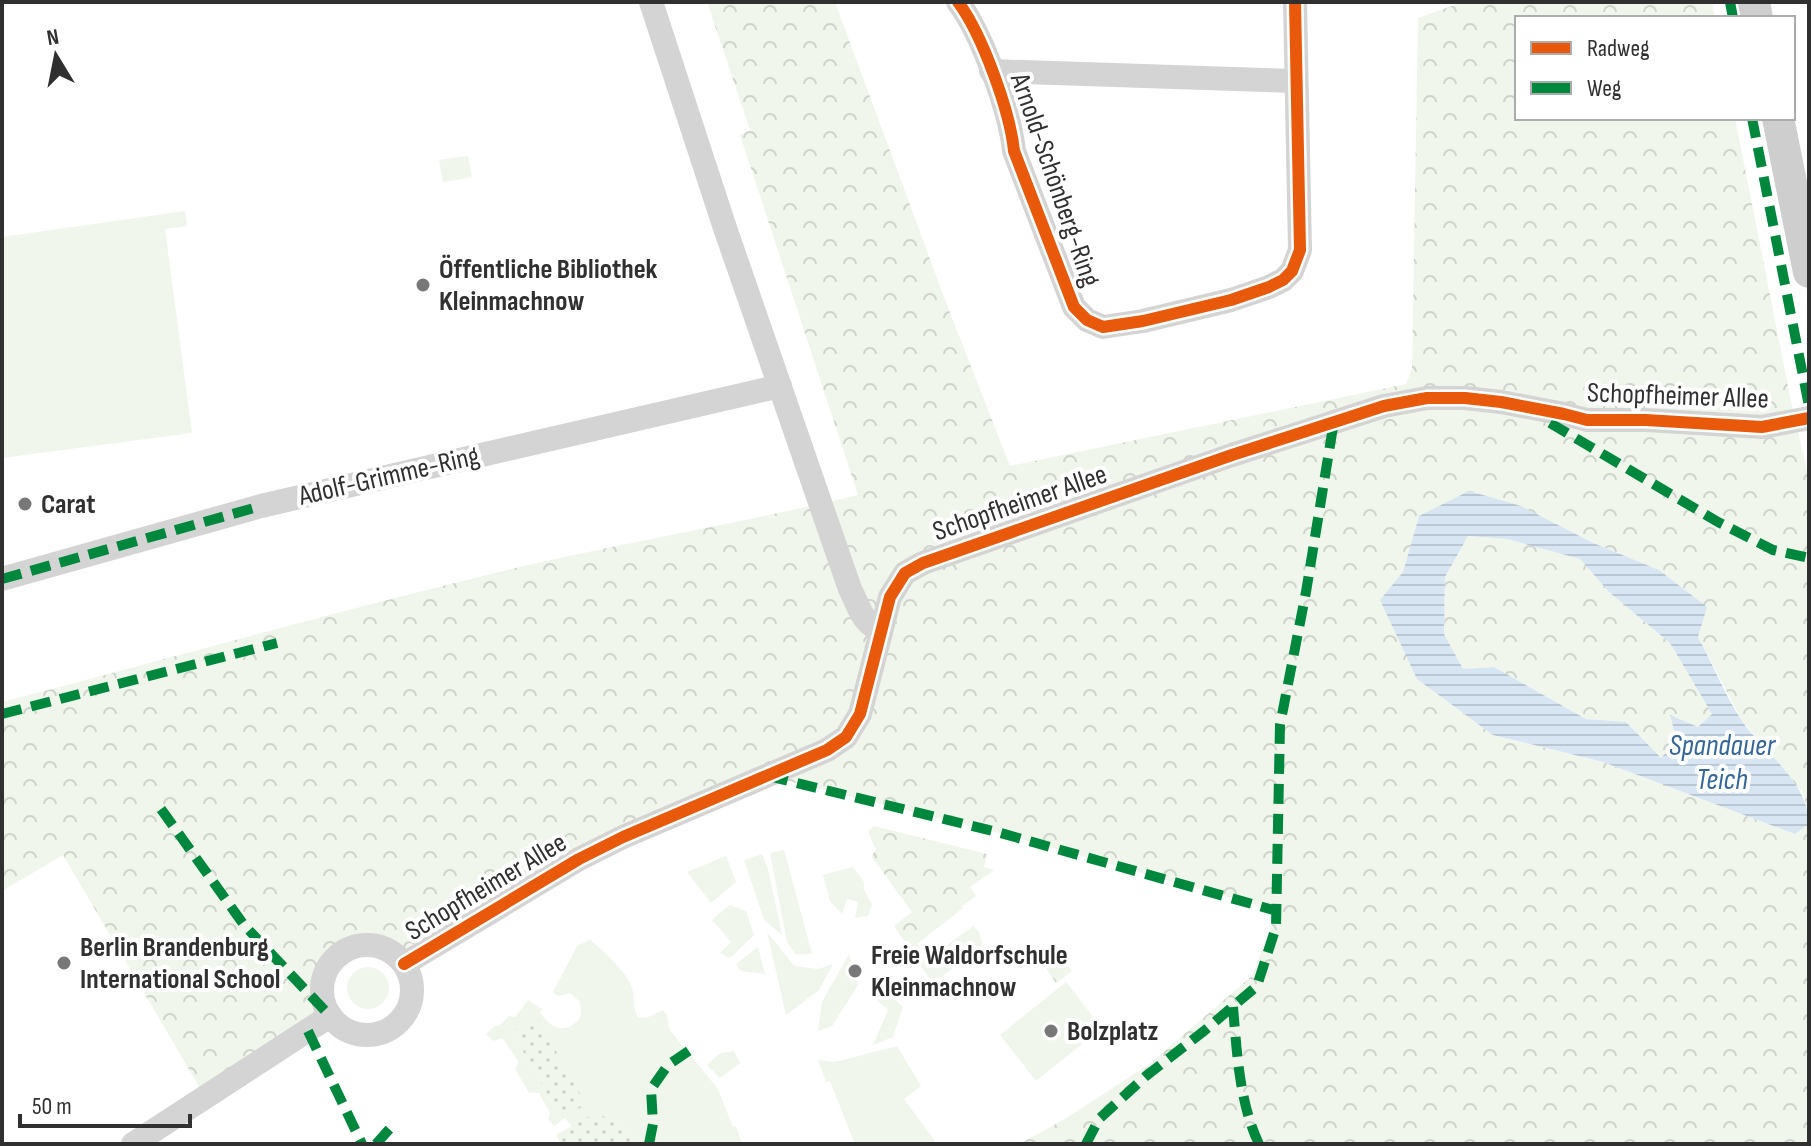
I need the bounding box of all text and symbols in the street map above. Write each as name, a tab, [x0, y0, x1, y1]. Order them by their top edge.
north arrow	[16, 16, 96, 96]
legend	[1515, 16, 1795, 120]
text: N	[45, 23, 61, 52]
text: Radweg	[1587, 34, 1650, 63]
street label: Arnold-Schönberg-Ring	[1003, 68, 1107, 291]
text: Weg	[1587, 74, 1621, 103]
place label: Öffentliche Bibliothek Kleinmachnow	[439, 253, 658, 318]
marker: Öffentliche Bibliothek Kleinmachnow	[414, 276, 432, 294]
street label: Schopfheimer Allee	[1587, 376, 1769, 416]
street label: Adolf-Grimme-Ring	[295, 439, 482, 513]
street label: Schopfheimer Allee	[929, 458, 1111, 548]
place label: Carat	[41, 488, 96, 521]
marker: Carat	[16, 495, 34, 513]
water label: Spandauer Teich	[1669, 728, 1777, 798]
street label: Schopfheimer Allee	[400, 826, 572, 948]
place label: Berlin Brandenburg International School	[80, 931, 281, 996]
place label: Freie Waldorfschule Kleinmachnow	[871, 939, 1068, 1004]
marker: Berlin Brandenburg International School	[55, 954, 73, 972]
marker: Freie Waldorfschule Kleinmachnow	[846, 962, 864, 980]
place label: Bolzplatz	[1067, 1015, 1159, 1048]
marker: Bolzplatz	[1042, 1022, 1060, 1040]
scale bar	[20, 1078, 190, 1128]
text: 50 m	[32, 1092, 72, 1121]

